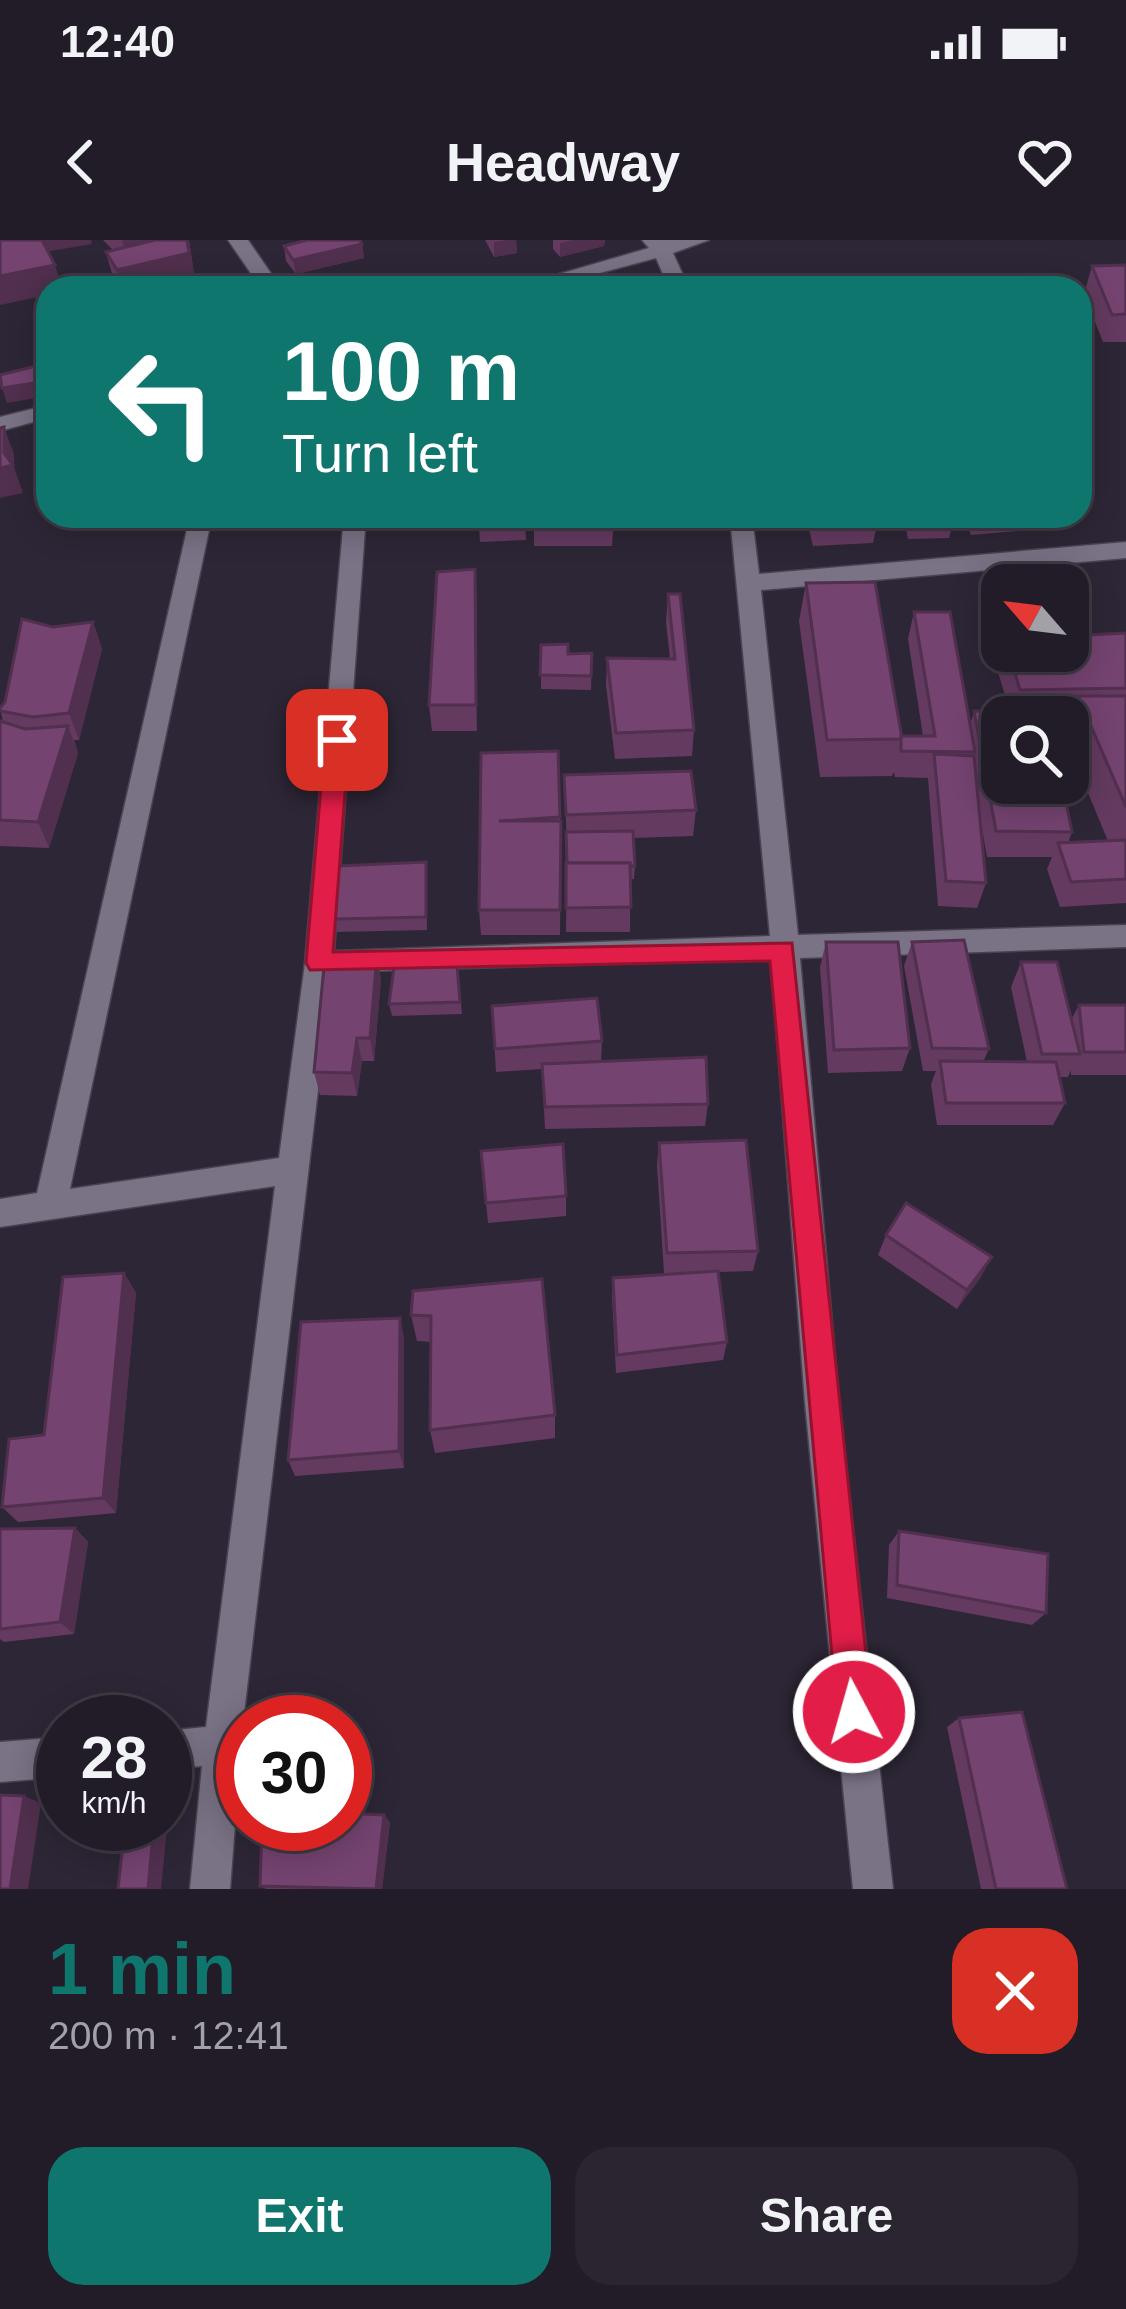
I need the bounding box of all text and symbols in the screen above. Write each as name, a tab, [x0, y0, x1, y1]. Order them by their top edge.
text: 12:40	[60, 16, 175, 67]
icon: back	[48, 129, 114, 195]
icon: heart	[1012, 129, 1078, 195]
text: Headway	[446, 132, 680, 192]
icon: left	[84, 324, 240, 480]
text: 100 m	[282, 324, 520, 418]
text: Turn left	[282, 423, 478, 483]
north arrow	[981, 564, 1089, 672]
map controls	[981, 564, 1089, 804]
pin	[286, 689, 388, 791]
button: search	[981, 696, 1089, 804]
icon: arrive	[304, 707, 370, 773]
position arrow	[791, 1649, 917, 1775]
speed limit sign: 30	[216, 1695, 372, 1851]
text: 28	[81, 1724, 147, 1791]
text: km/h	[81, 1786, 147, 1819]
button: close	[952, 1928, 1078, 2054]
text: 1 min	[48, 1929, 236, 2009]
text: 200 m · 12:41	[48, 2014, 289, 2057]
button: Exit	[48, 2147, 551, 2285]
button: Share	[575, 2147, 1078, 2285]

